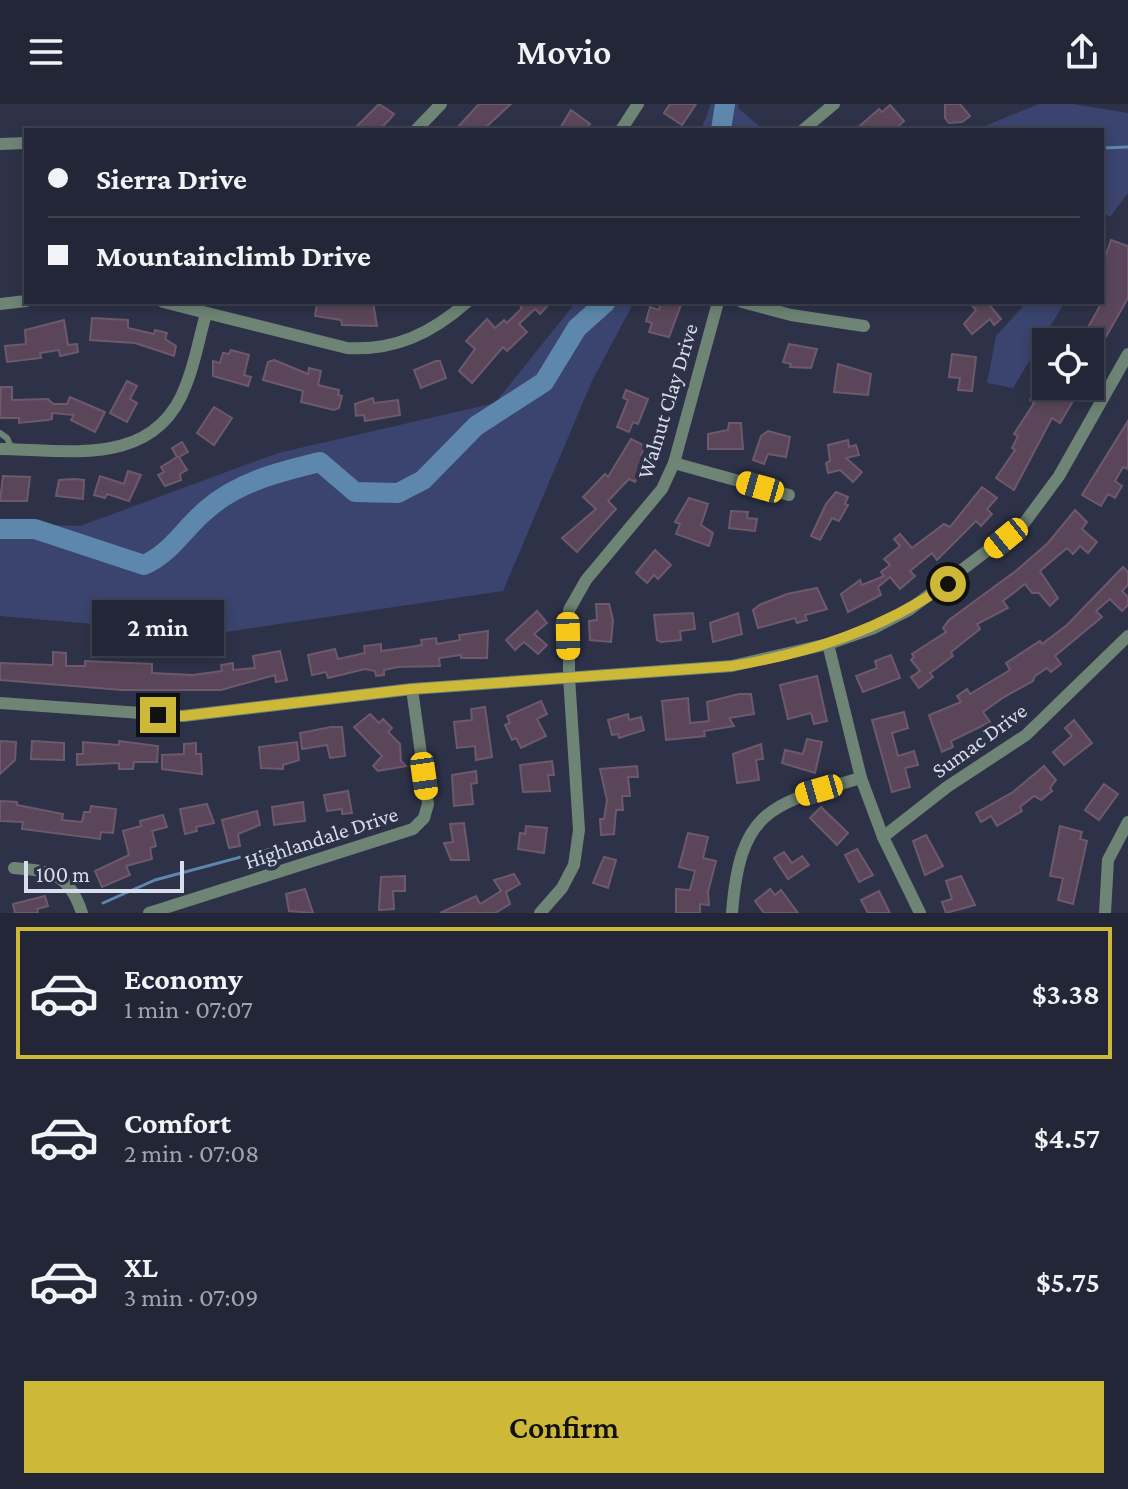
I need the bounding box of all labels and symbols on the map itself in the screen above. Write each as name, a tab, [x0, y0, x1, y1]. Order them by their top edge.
street label: Walnut Clay Drive	[632, 321, 703, 482]
car	[734, 469, 786, 505]
car	[980, 514, 1032, 562]
route start	[930, 566, 966, 602]
callout: 2 min	[92, 599, 224, 655]
car	[556, 612, 580, 660]
route end	[140, 697, 176, 733]
street label: Sumac Drive	[927, 698, 1032, 783]
car	[409, 751, 439, 801]
car	[793, 772, 845, 808]
street label: Highlandale Drive	[241, 801, 401, 874]
scale bar	[24, 857, 184, 893]

